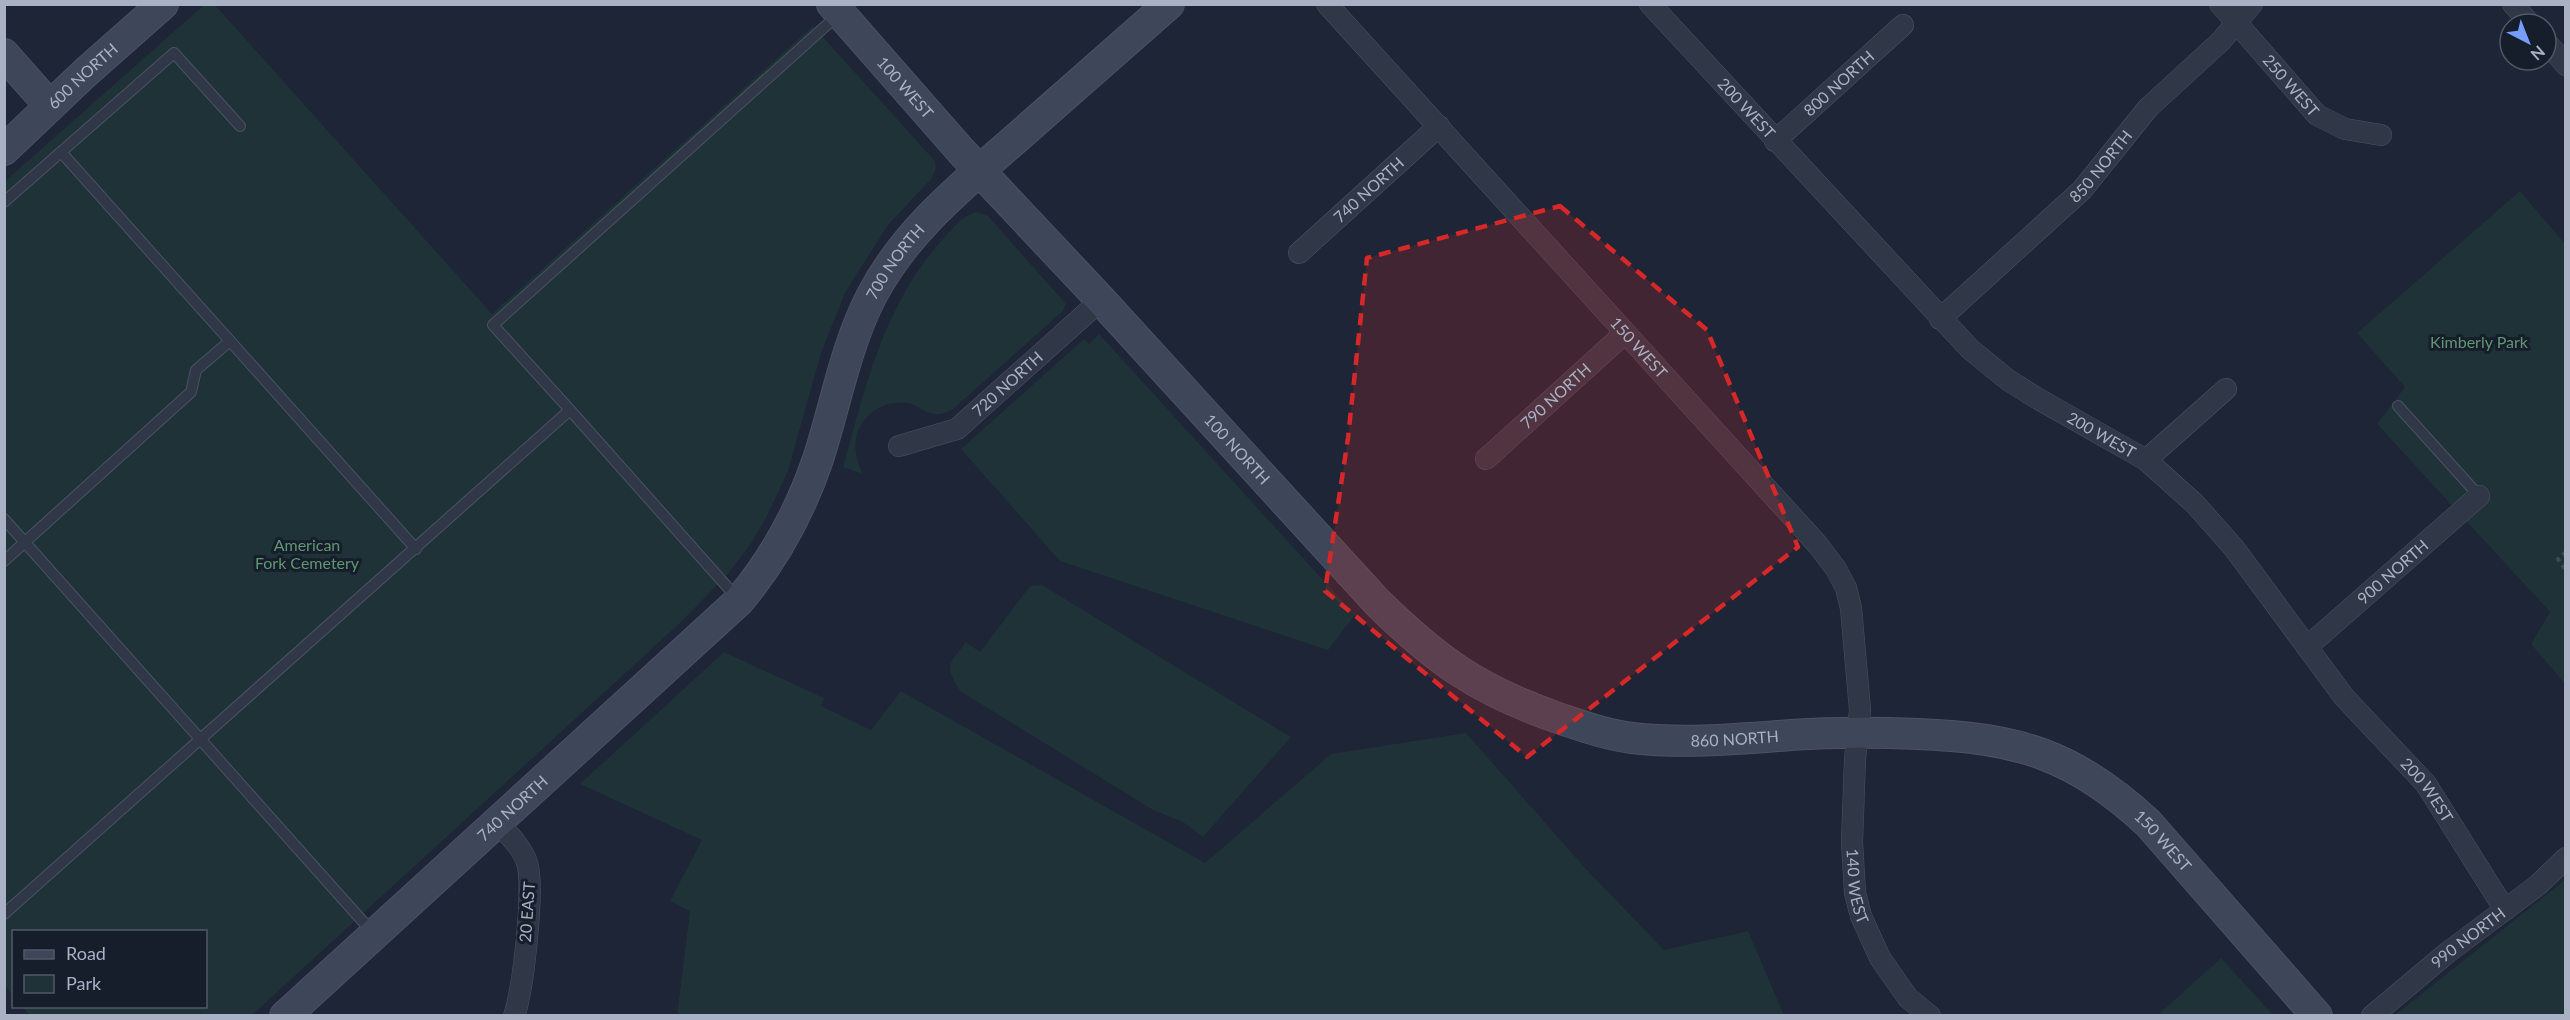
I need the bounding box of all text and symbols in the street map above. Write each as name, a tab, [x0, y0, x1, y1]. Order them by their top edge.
north arrow	[2498, 12, 2558, 72]
street label: 600 NORTH	[43, 39, 121, 113]
text: N	[2527, 42, 2549, 65]
street label: 800 NORTH	[1799, 46, 1877, 120]
street label: 250 WEST	[2259, 50, 2324, 120]
street label: 100 WEST	[873, 52, 938, 122]
street label: 200 WEST	[1714, 74, 1780, 142]
street label: 850 NORTH	[2065, 126, 2136, 206]
street label: 740 NORTH	[1329, 153, 1407, 226]
street label: 700 NORTH	[861, 220, 928, 302]
street label: 150 WEST	[1607, 313, 1672, 382]
park label: Kimberly Park	[2430, 332, 2529, 351]
street label: 720 NORTH	[968, 347, 1046, 420]
street label: 790 NORTH	[1516, 359, 1594, 432]
street label: 200 WEST	[2064, 407, 2140, 462]
street label: 100 NORTH	[1201, 410, 1274, 488]
park label: American Fork Cemetery	[255, 535, 360, 572]
street label: 900 NORTH	[2353, 535, 2432, 608]
street label: 860 NORTH	[1690, 726, 1779, 750]
street label: 200 WEST	[2397, 754, 2458, 826]
street label: 740 NORTH	[473, 771, 551, 845]
street label: 150 WEST	[2131, 806, 2196, 875]
street label: 140 WEST	[1843, 848, 1873, 927]
street label: 20 EAST	[515, 880, 538, 943]
street label: 990 NORTH	[2427, 903, 2509, 972]
legend	[12, 930, 207, 1008]
text: Road	[66, 942, 106, 964]
text: Park	[66, 972, 102, 994]

